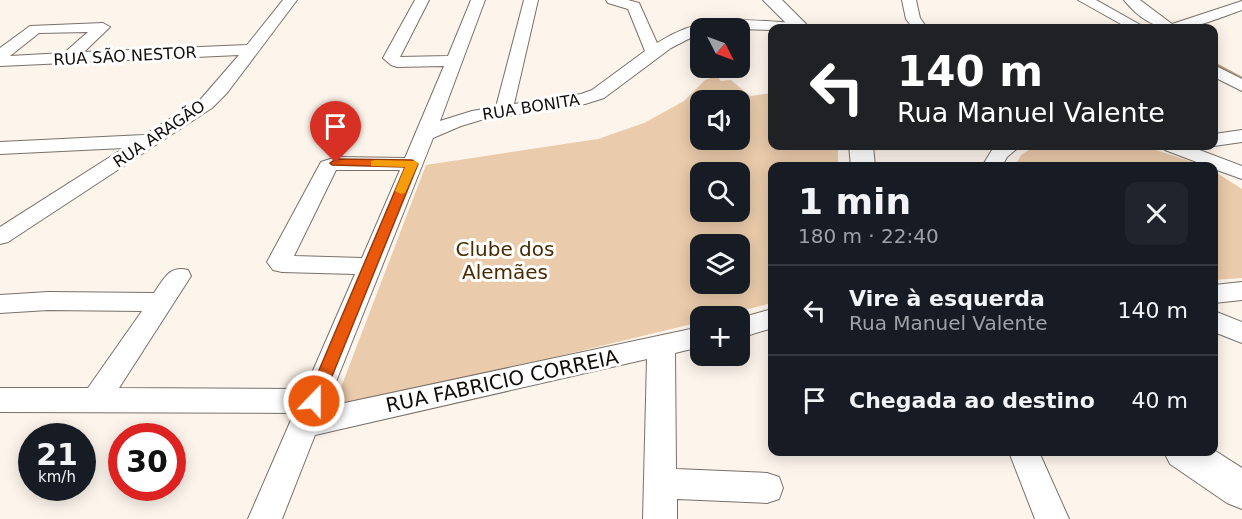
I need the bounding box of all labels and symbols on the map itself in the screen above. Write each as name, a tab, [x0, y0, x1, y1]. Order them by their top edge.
north arrow	[690, 18, 750, 78]
street label: RUA SÃO NESTOR	[53, 43, 197, 69]
street label: RUA BONITA	[481, 90, 581, 124]
street label: RUA ARAGÃO	[110, 96, 208, 172]
pin	[310, 101, 361, 163]
park label: Clube dos Alemães	[456, 237, 554, 284]
street label: RUA FABRICIO CORREIA	[384, 345, 621, 417]
position arrow	[282, 369, 346, 433]
speed limit sign: 30	[108, 423, 186, 501]

